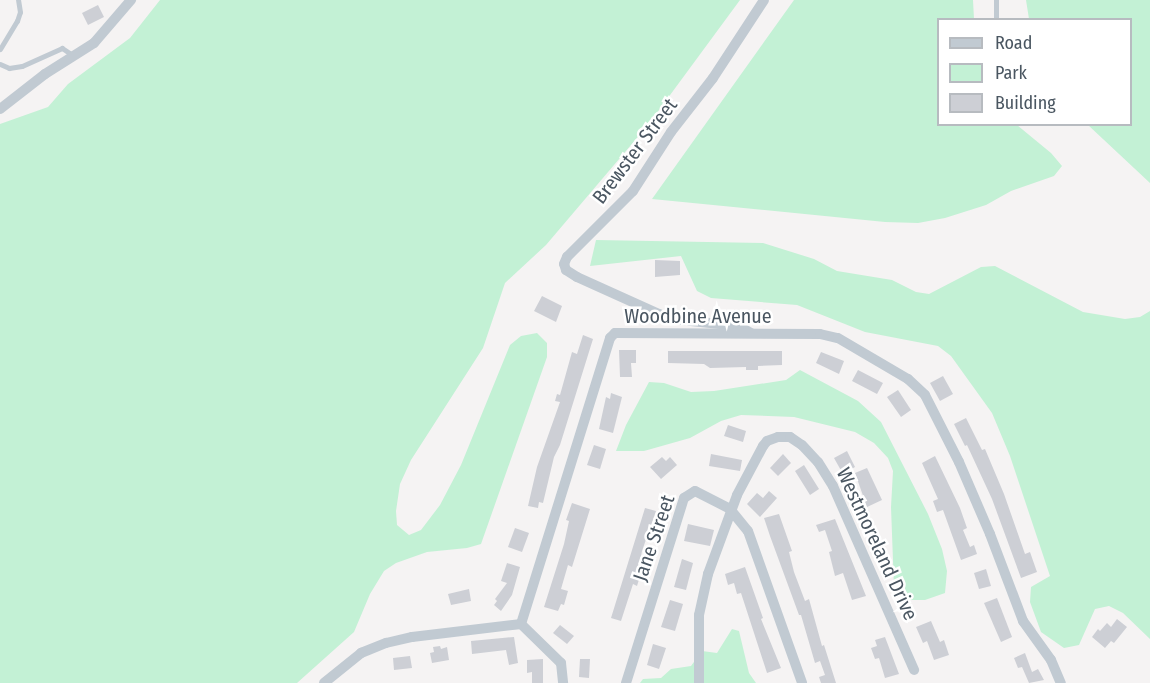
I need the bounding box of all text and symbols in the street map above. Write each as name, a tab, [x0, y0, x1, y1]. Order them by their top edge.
legend	[937, 18, 1132, 126]
text: Road	[995, 32, 1032, 54]
text: Park	[995, 62, 1027, 84]
text: Building	[995, 92, 1056, 114]
street label: Brewster Street	[588, 94, 682, 208]
street label: Woodbine Avenue	[624, 304, 772, 328]
street label: Westmoreland Drive	[831, 464, 923, 624]
street label: Jane Street	[628, 492, 680, 584]

